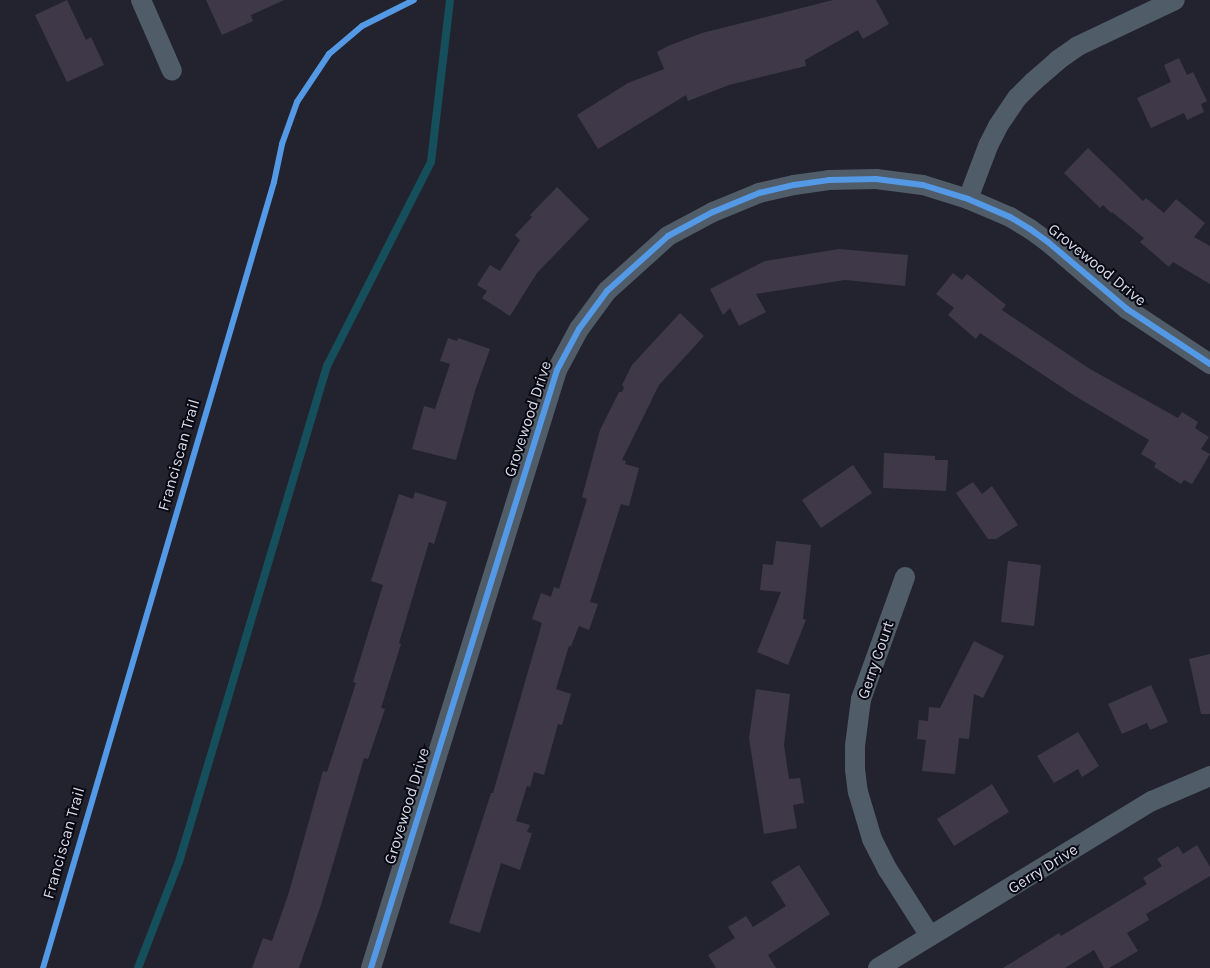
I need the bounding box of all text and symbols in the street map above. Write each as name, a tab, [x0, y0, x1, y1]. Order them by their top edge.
street label: Grovewood Drive	[1044, 220, 1150, 310]
street label: Grovewood Drive	[500, 359, 556, 479]
street label: Franciscan Trail	[154, 397, 204, 513]
street label: Gerry Court	[854, 618, 898, 702]
street label: Grovewood Drive	[380, 745, 434, 867]
street label: Franciscan Trail	[39, 785, 89, 901]
street label: Gerry Drive	[1005, 840, 1081, 898]

